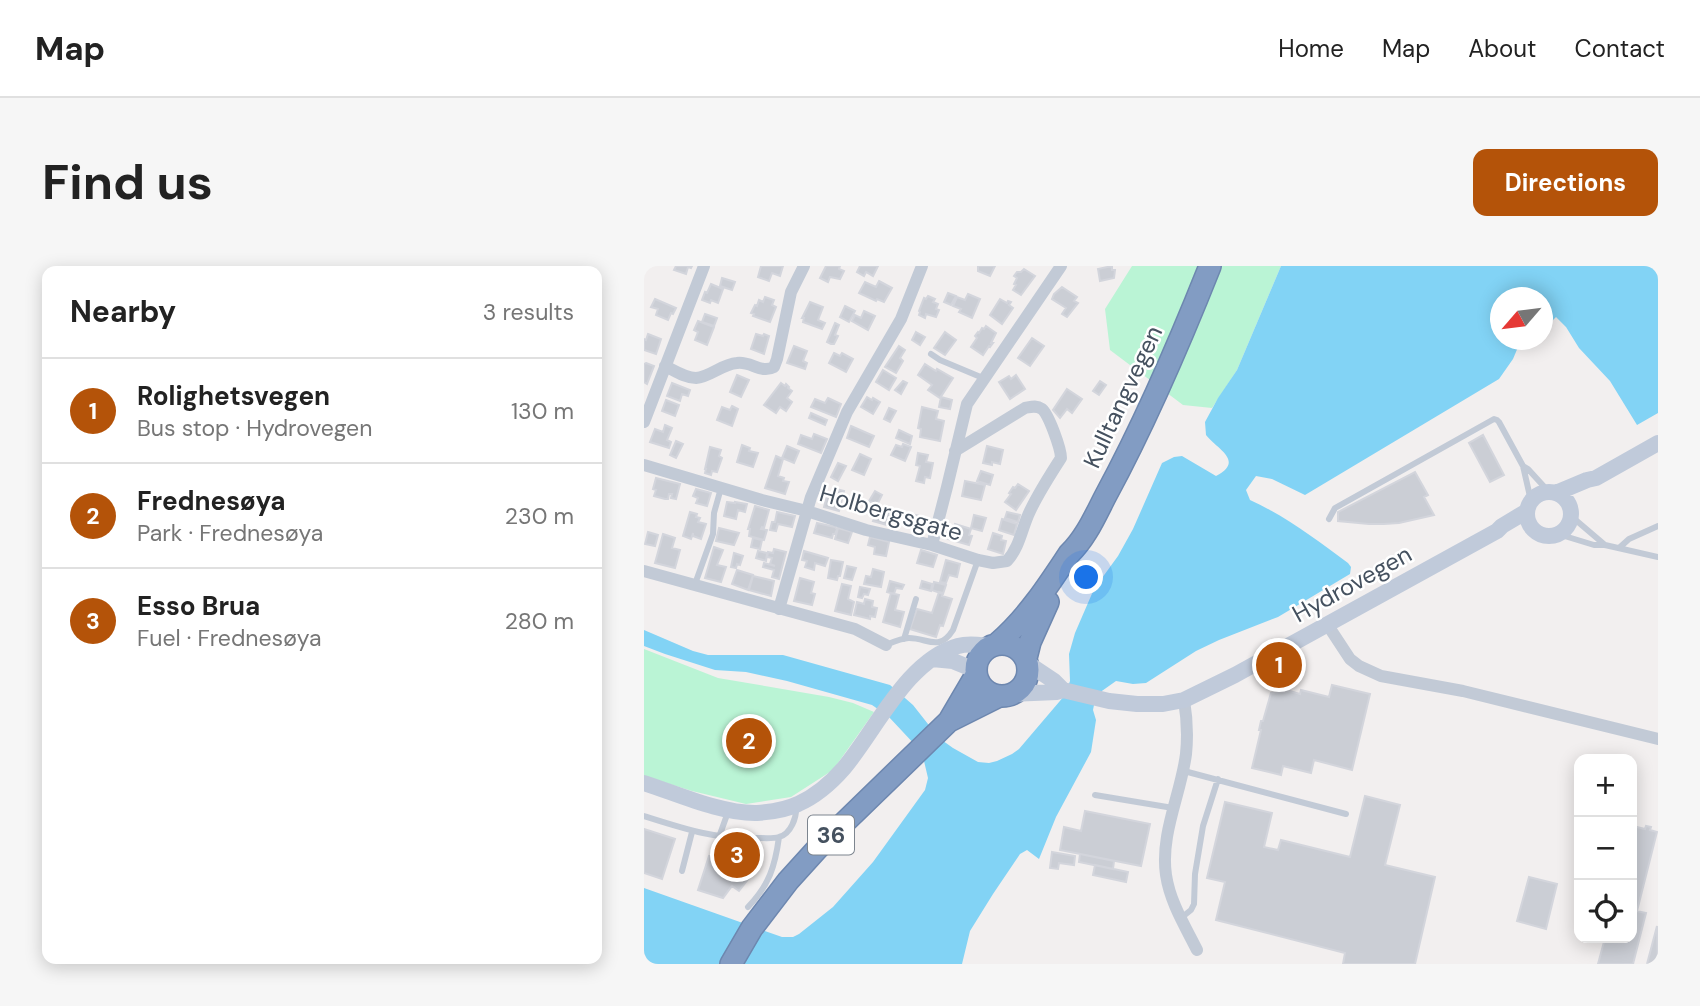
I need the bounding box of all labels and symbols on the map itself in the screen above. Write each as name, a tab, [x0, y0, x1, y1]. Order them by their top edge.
north arrow	[1490, 287, 1553, 350]
street label: Kulltangvegen	[1076, 321, 1169, 473]
street label: Holbergsgate	[816, 477, 966, 548]
street label: Hydrovegen	[1287, 538, 1417, 629]
your location	[1069, 560, 1103, 594]
pin: 1	[1256, 639, 1302, 691]
pin: 2	[726, 715, 772, 767]
road number: 36	[808, 816, 854, 855]
pin: 3	[714, 829, 760, 881]

